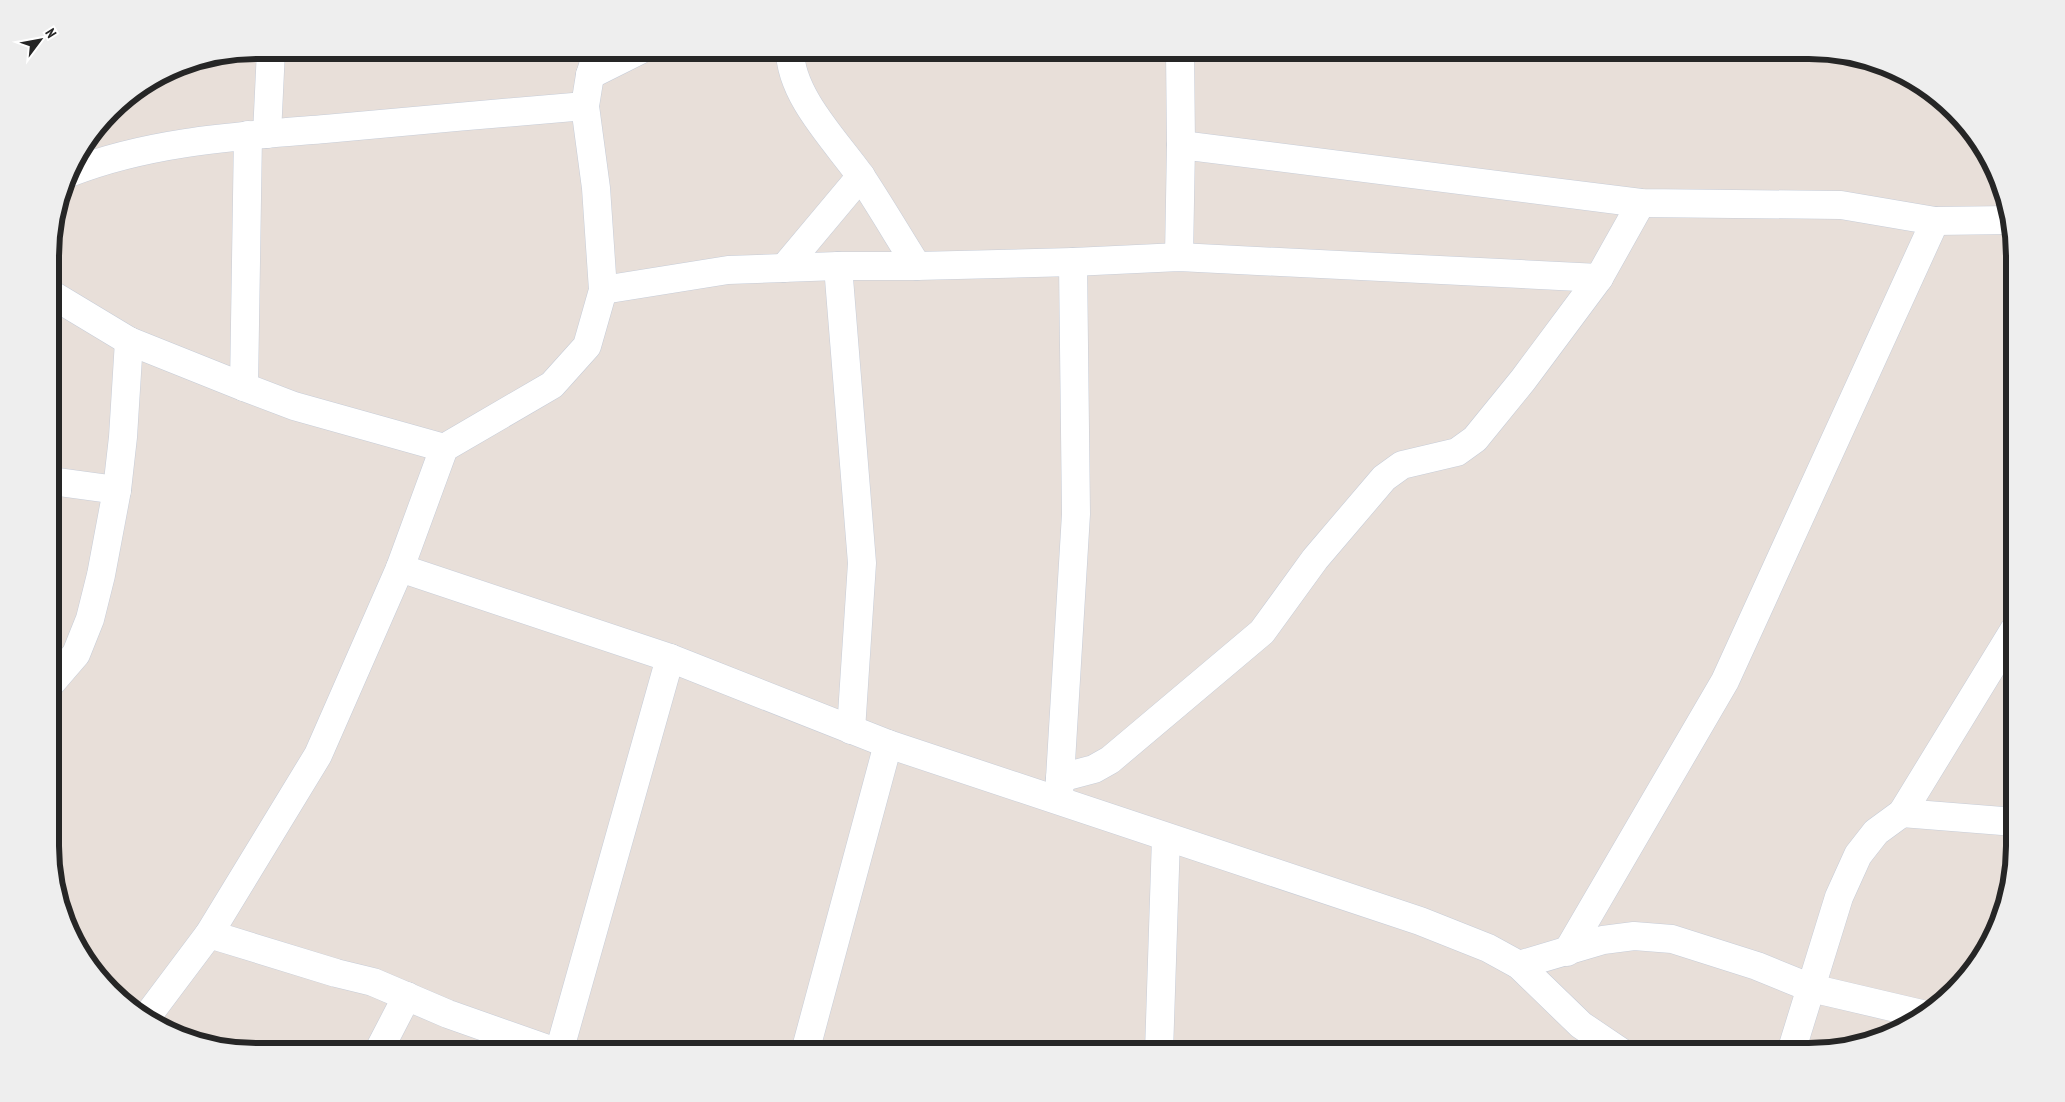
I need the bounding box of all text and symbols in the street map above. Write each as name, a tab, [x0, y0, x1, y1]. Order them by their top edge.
north arrow	[15, 15, 65, 65]
text: N	[41, 25, 61, 41]

